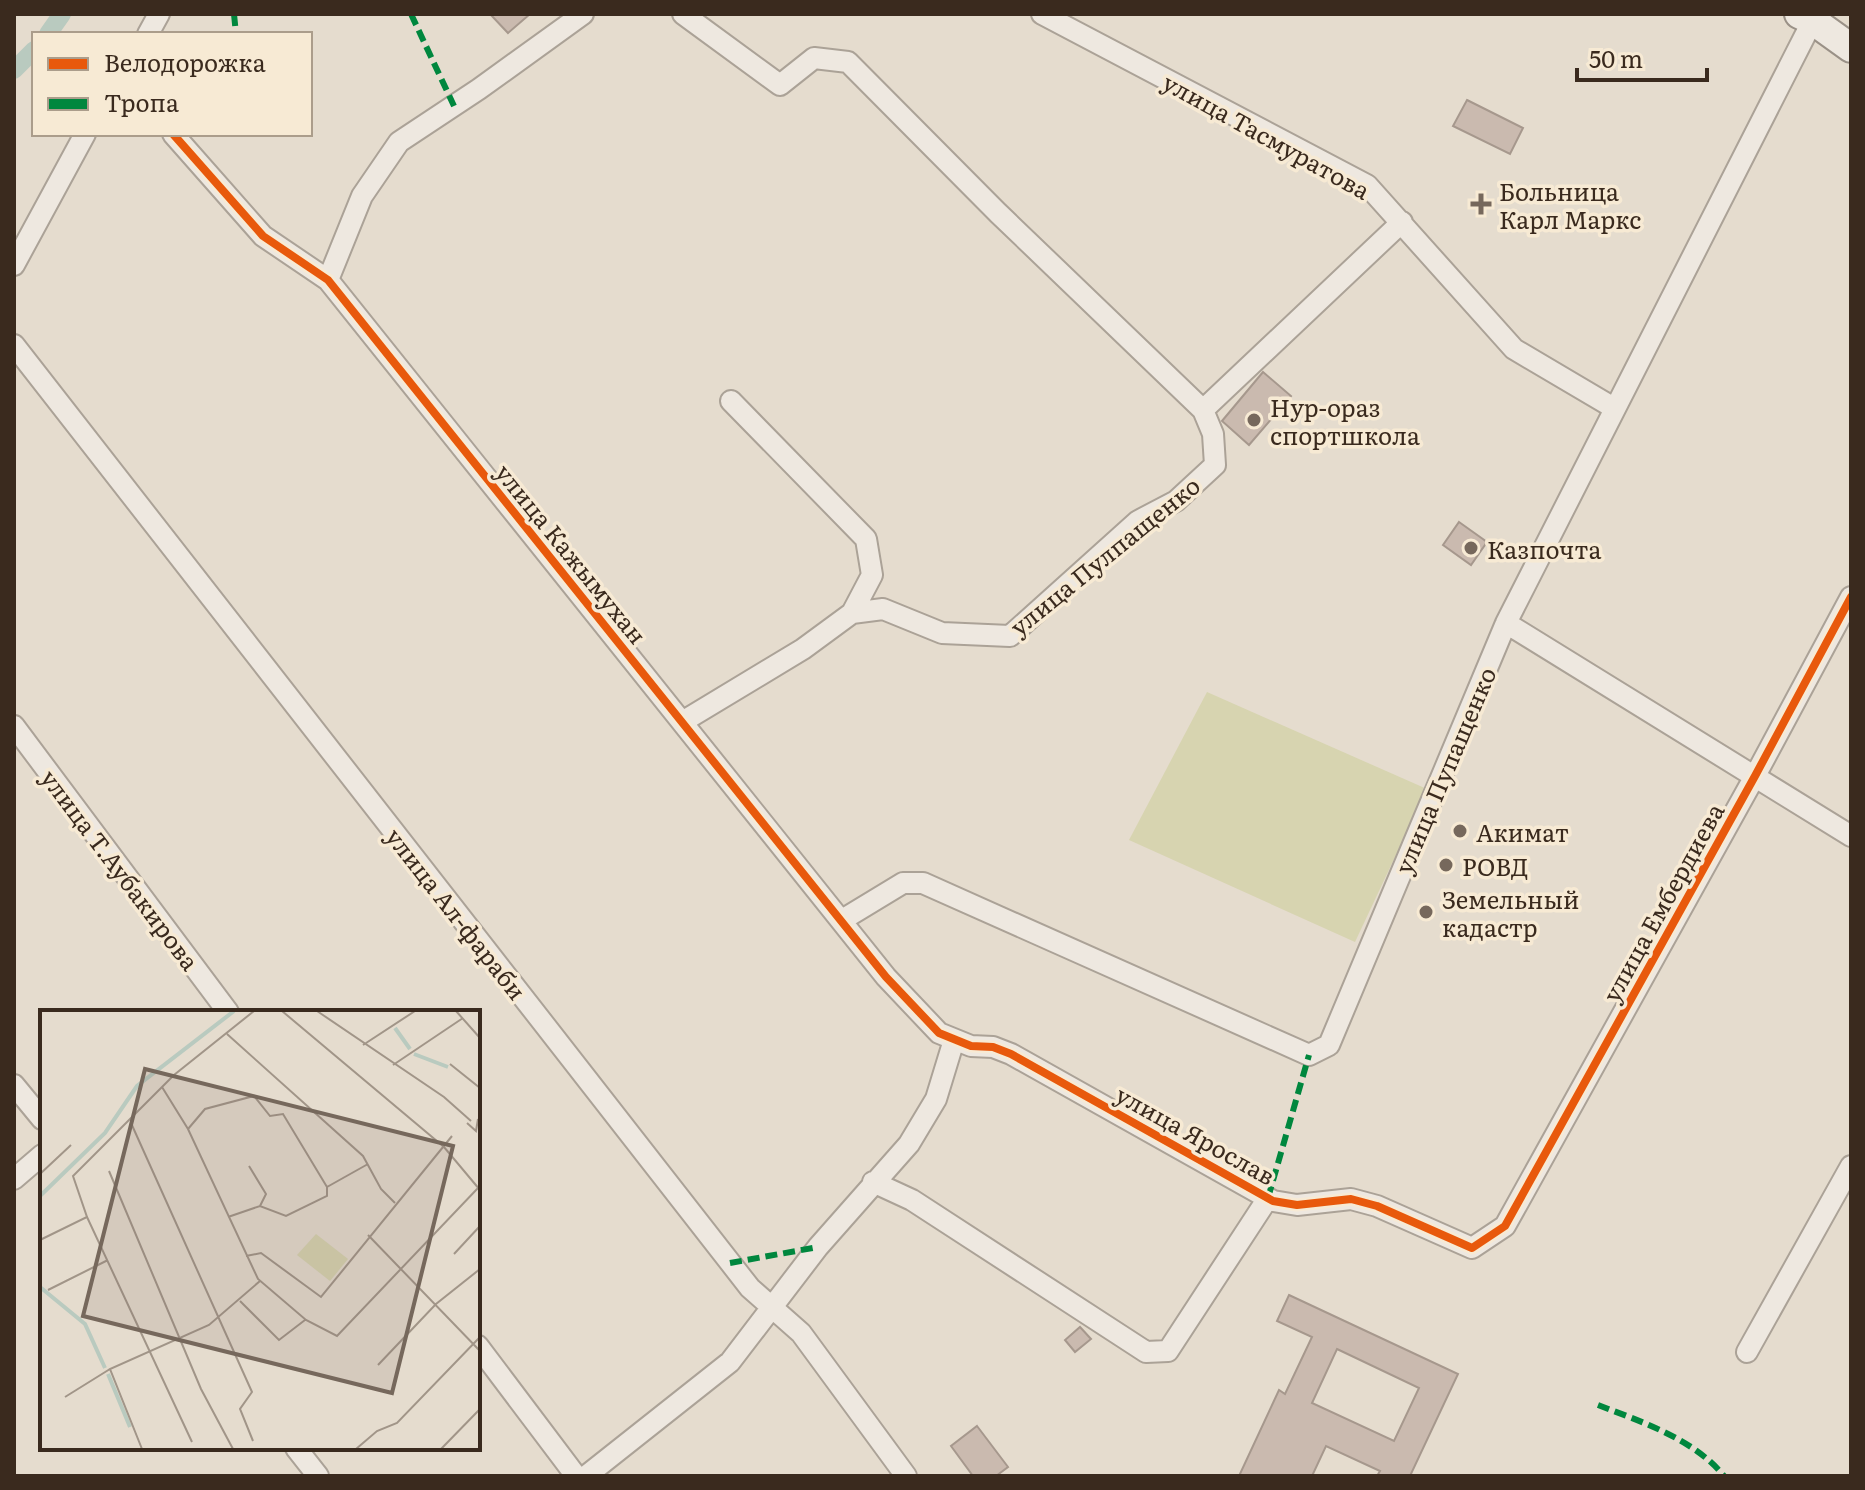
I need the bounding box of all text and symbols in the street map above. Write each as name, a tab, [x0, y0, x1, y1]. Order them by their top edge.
legend	[32, 32, 312, 136]
scale bar	[1577, 32, 1707, 82]
text: 50 m	[1589, 40, 1643, 75]
text: Велодорожка	[104, 44, 266, 79]
street label: улица Тасмуратова	[1157, 63, 1377, 207]
text: Тропа	[104, 84, 179, 119]
place label: Больница Карл Маркс	[1499, 173, 1641, 236]
marker: Больница Карл Маркс	[1470, 193, 1492, 215]
place label: Нур-ораз спортшкола	[1270, 389, 1420, 452]
marker: Нур-ораз спортшкола	[1245, 411, 1263, 429]
street label: улица Кажымухан	[488, 455, 656, 651]
street label: улица Пулпащенко	[1001, 467, 1207, 643]
place label: Казпочта	[1487, 531, 1601, 566]
marker: Казпочта	[1462, 539, 1480, 557]
street label: улица Пупащенко	[1385, 661, 1503, 879]
street label: улица Т.Аубакирова	[34, 761, 208, 977]
street label: улица Ембердиева	[1593, 796, 1731, 1008]
place label: Акимат	[1476, 814, 1569, 849]
street label: улица Ал-фараби	[379, 820, 535, 1006]
marker: Акимат	[1451, 822, 1469, 840]
place label: РОВД	[1462, 848, 1528, 883]
marker: РОВД	[1437, 856, 1455, 874]
place label: Земельный кадастр	[1442, 881, 1579, 944]
marker: Земельный кадастр	[1417, 903, 1435, 921]
inset map	[40, 1010, 480, 1450]
street label: улица Ярослав	[1110, 1076, 1282, 1192]

